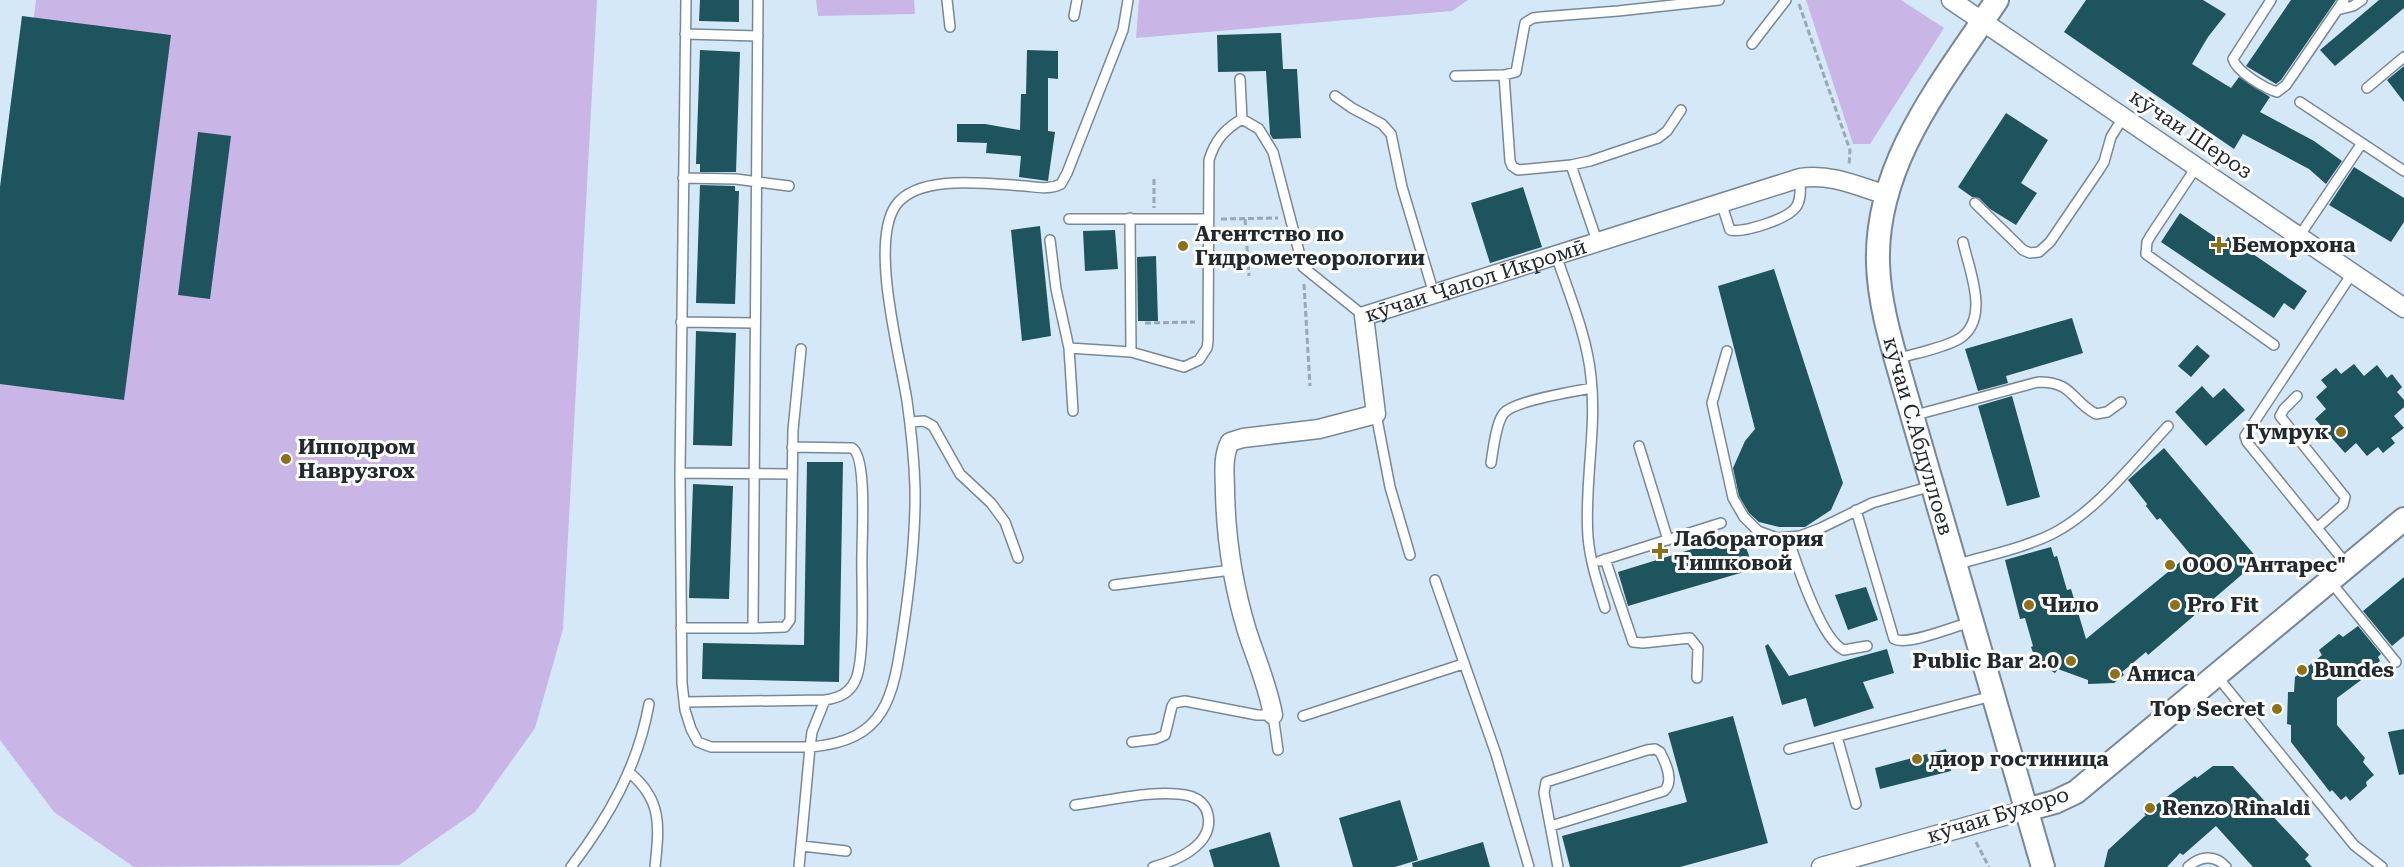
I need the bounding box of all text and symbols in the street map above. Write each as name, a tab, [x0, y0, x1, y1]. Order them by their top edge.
street label: кӯчаи Шероз	[2125, 84, 2257, 184]
place label: Агентство по Гидрометеорологии	[1195, 222, 1425, 270]
place label: Беморхона	[2232, 233, 2356, 257]
street label: кӯчаи Ҷалол Икромӣ	[1362, 234, 1589, 327]
marker: Беморхона	[2210, 236, 2228, 254]
marker: Агентство по Гидрометеорологии	[1176, 239, 1190, 253]
street label: кӯчаи С.Абдуллоев	[1878, 334, 1958, 538]
place label: Гумрук	[2246, 420, 2330, 444]
marker: Гумрук	[2334, 425, 2348, 439]
place label: Ипподром Наврузгох	[298, 435, 415, 483]
marker: Ипподром Наврузгох	[279, 452, 293, 466]
place label: Лаборатория Тишковой	[1674, 527, 1824, 575]
marker: Лаборатория Тишковой	[1651, 542, 1669, 560]
place label: ООО "Антарес"	[2182, 553, 2346, 577]
marker: ООО "Антарес"	[2163, 558, 2177, 572]
place label: Чило	[2041, 593, 2099, 617]
place label: Pro Fit	[2187, 593, 2259, 617]
marker: Чило	[2022, 598, 2036, 612]
marker: Pro Fit	[2168, 598, 2182, 612]
place label: Public Bar 2.0	[1912, 649, 2059, 673]
marker: Public Bar 2.0	[2064, 654, 2078, 668]
place label: Bundes	[2314, 658, 2394, 682]
place label: Аниса	[2127, 662, 2196, 686]
marker: Bundes	[2295, 663, 2309, 677]
marker: Аниса	[2108, 667, 2122, 681]
place label: Top Secret	[2150, 697, 2265, 721]
marker: Top Secret	[2270, 702, 2284, 716]
place label: диор гостиница	[1929, 747, 2109, 771]
marker: диор гостиница	[1910, 752, 1924, 766]
street label: кӯчаи Бухоро	[1924, 782, 2072, 848]
place label: Renzo Rinaldi	[2162, 796, 2310, 820]
marker: Renzo Rinaldi	[2143, 801, 2157, 815]

